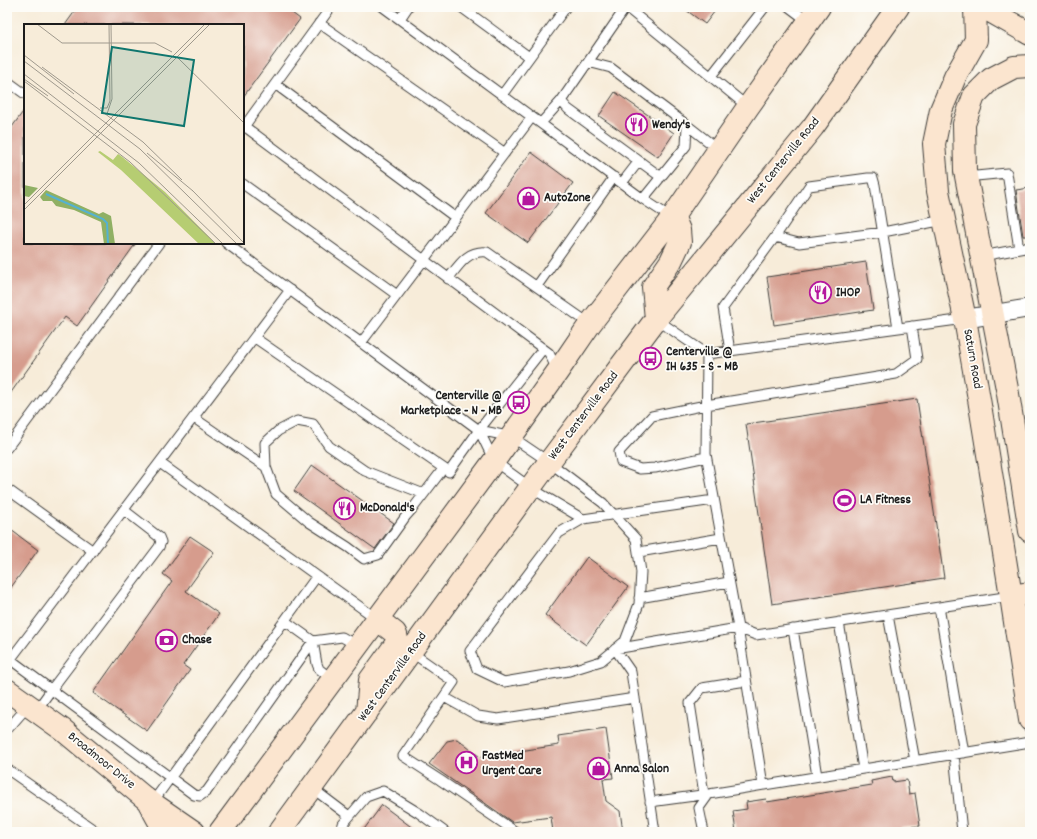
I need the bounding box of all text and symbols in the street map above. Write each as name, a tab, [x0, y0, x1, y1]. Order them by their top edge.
inset map	[24, 24, 244, 244]
restaurant icon: Wendy's	[624, 112, 650, 138]
street label: West Centerville Road	[743, 113, 825, 209]
place label: Wendy's	[652, 116, 691, 135]
shop icon: AutoZone	[516, 185, 542, 211]
place label: AutoZone	[544, 189, 591, 208]
restaurant icon: IHOP	[807, 280, 833, 306]
place label: IHOP	[836, 284, 860, 303]
street label: Saturn Road	[957, 328, 987, 390]
place label: Centerville @ IH 635 - S - MB	[666, 343, 738, 377]
bus stop icon: Centerville @ IH 635 - S - MB	[637, 346, 663, 372]
street label: West Centerville Road	[544, 368, 624, 464]
place label: Centerville @ Marketplace - N - MB	[400, 387, 502, 421]
bus stop icon: Centerville @ Marketplace - N - MB	[505, 390, 531, 416]
sports icon: LA Fitness	[832, 487, 858, 513]
place label: LA Fitness	[860, 491, 912, 510]
restaurant icon: McDonald's	[332, 495, 358, 521]
place label: McDonald's	[360, 499, 415, 518]
bank icon: Chase	[153, 627, 179, 653]
street label: West Centerville Road	[354, 628, 432, 726]
place label: Chase	[182, 631, 212, 650]
street label: Broadmoor Drive	[63, 728, 139, 794]
place label: FastMed Urgent Care	[482, 747, 542, 781]
hospital icon: FastMed Urgent Care	[454, 750, 480, 776]
shop icon: Anna Salon	[586, 756, 612, 782]
place label: Anna Salon	[614, 760, 669, 779]

